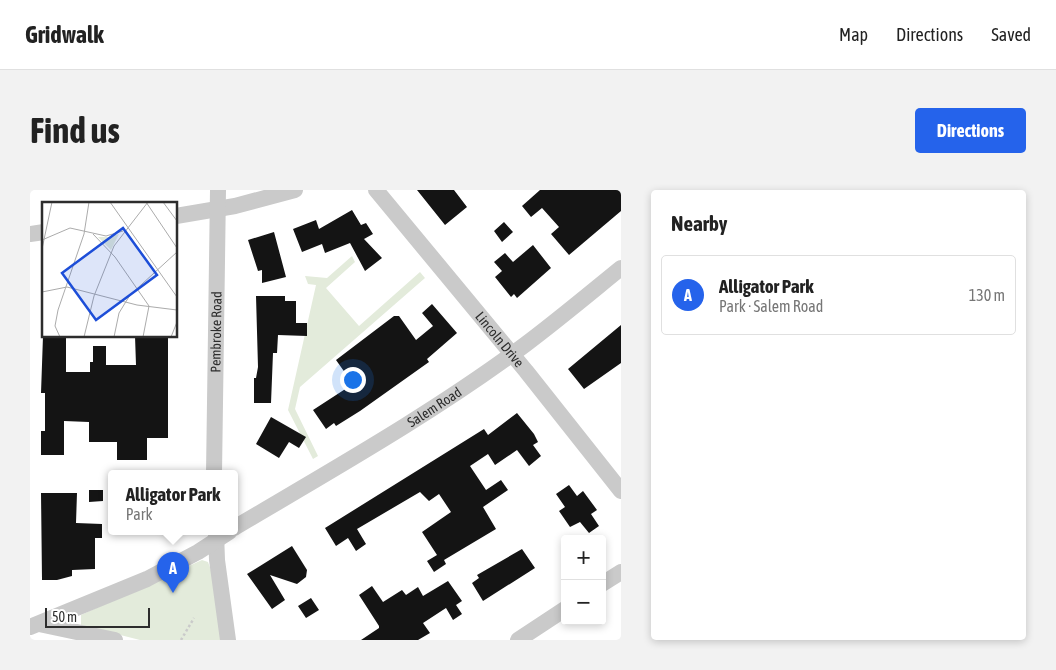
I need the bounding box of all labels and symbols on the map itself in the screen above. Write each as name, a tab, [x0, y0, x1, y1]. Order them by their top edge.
inset map	[42, 202, 178, 338]
street label: Pembroke Road	[207, 291, 225, 373]
street label: Lincoln Drive	[472, 309, 527, 370]
your location	[340, 367, 366, 393]
street label: Salem Road	[404, 384, 464, 430]
pin: A	[157, 552, 189, 593]
scale bar	[45, 605, 150, 628]

